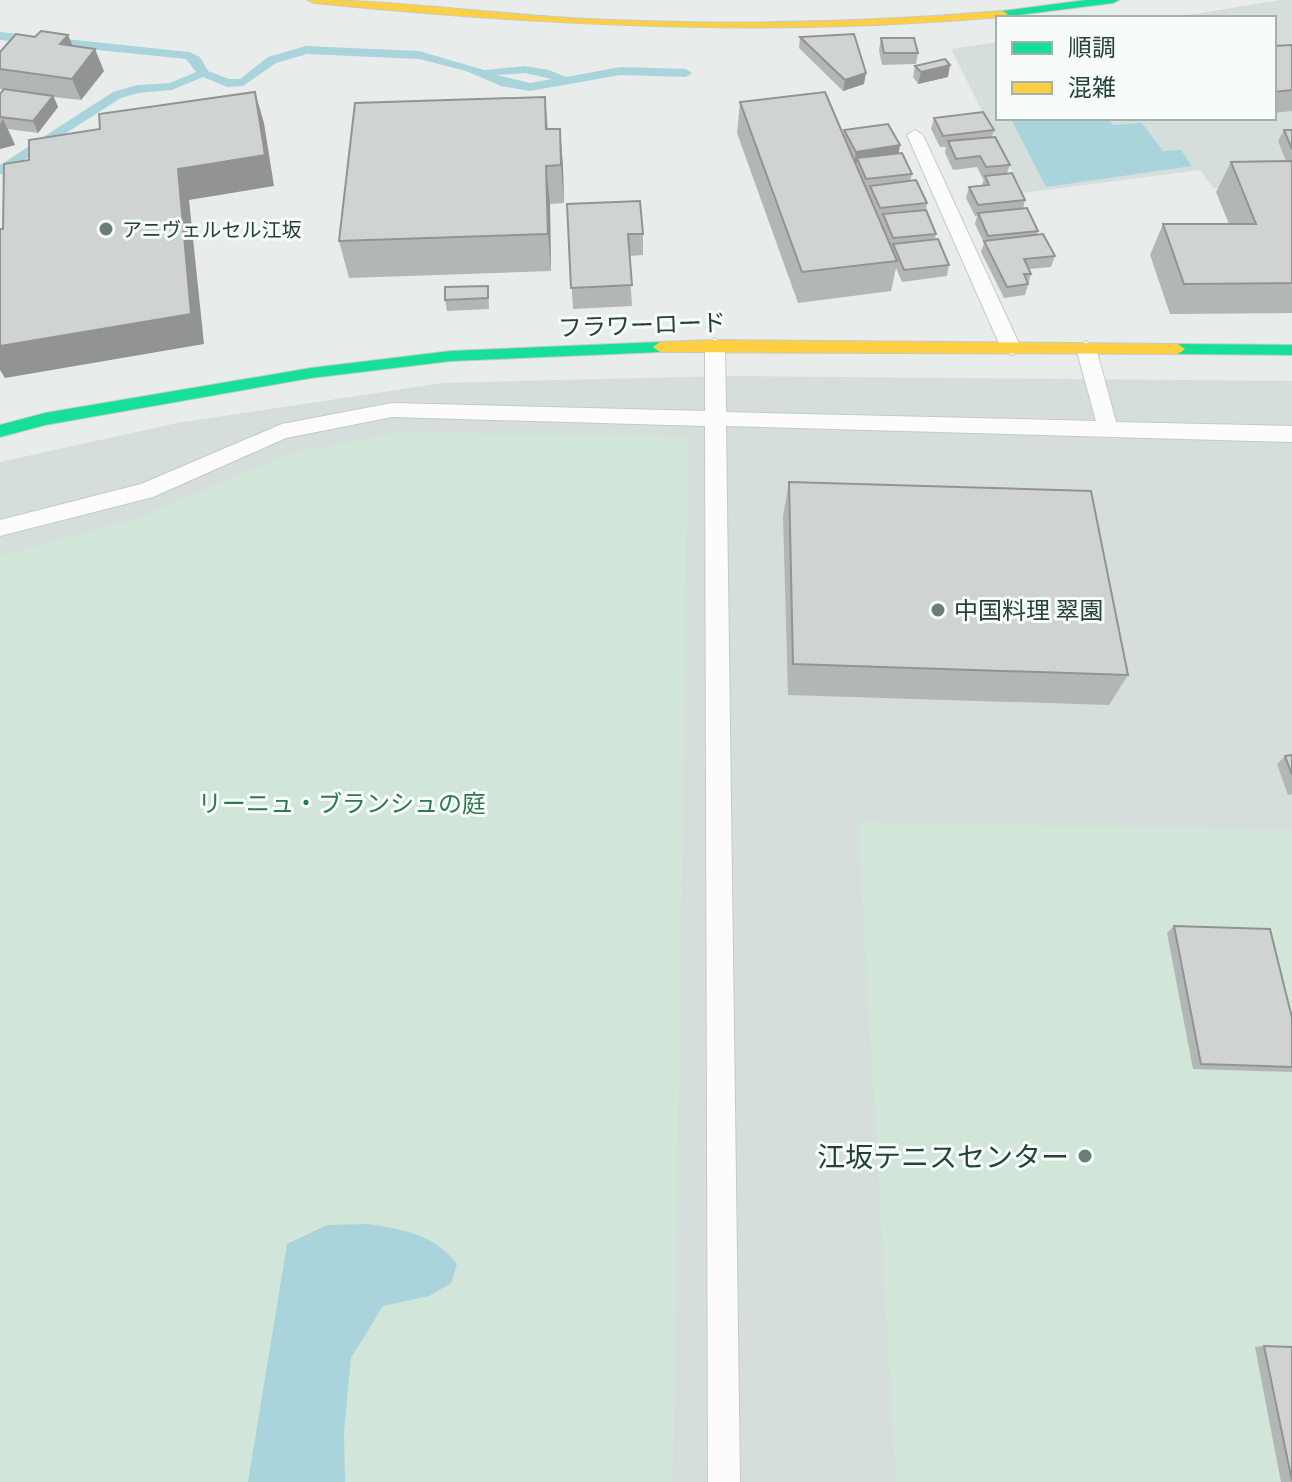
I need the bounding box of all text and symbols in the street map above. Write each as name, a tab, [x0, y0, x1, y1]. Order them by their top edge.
legend	[996, 16, 1276, 120]
text: 順調	[1068, 34, 1116, 61]
text: 混雑	[1068, 74, 1116, 101]
place label: アニヴェルセル江坂	[122, 218, 302, 241]
marker: アニヴェルセル江坂	[97, 220, 115, 238]
street label: フラワーロード	[558, 309, 726, 341]
place label: 中国料理 翠園	[954, 597, 1104, 624]
marker: 中国料理 翠園	[929, 601, 947, 619]
park label: リーニュ・ブランシュの庭	[198, 790, 486, 817]
place label: 江坂テニスセンター	[817, 1141, 1069, 1172]
marker: 江坂テニスセンター	[1076, 1147, 1094, 1165]

